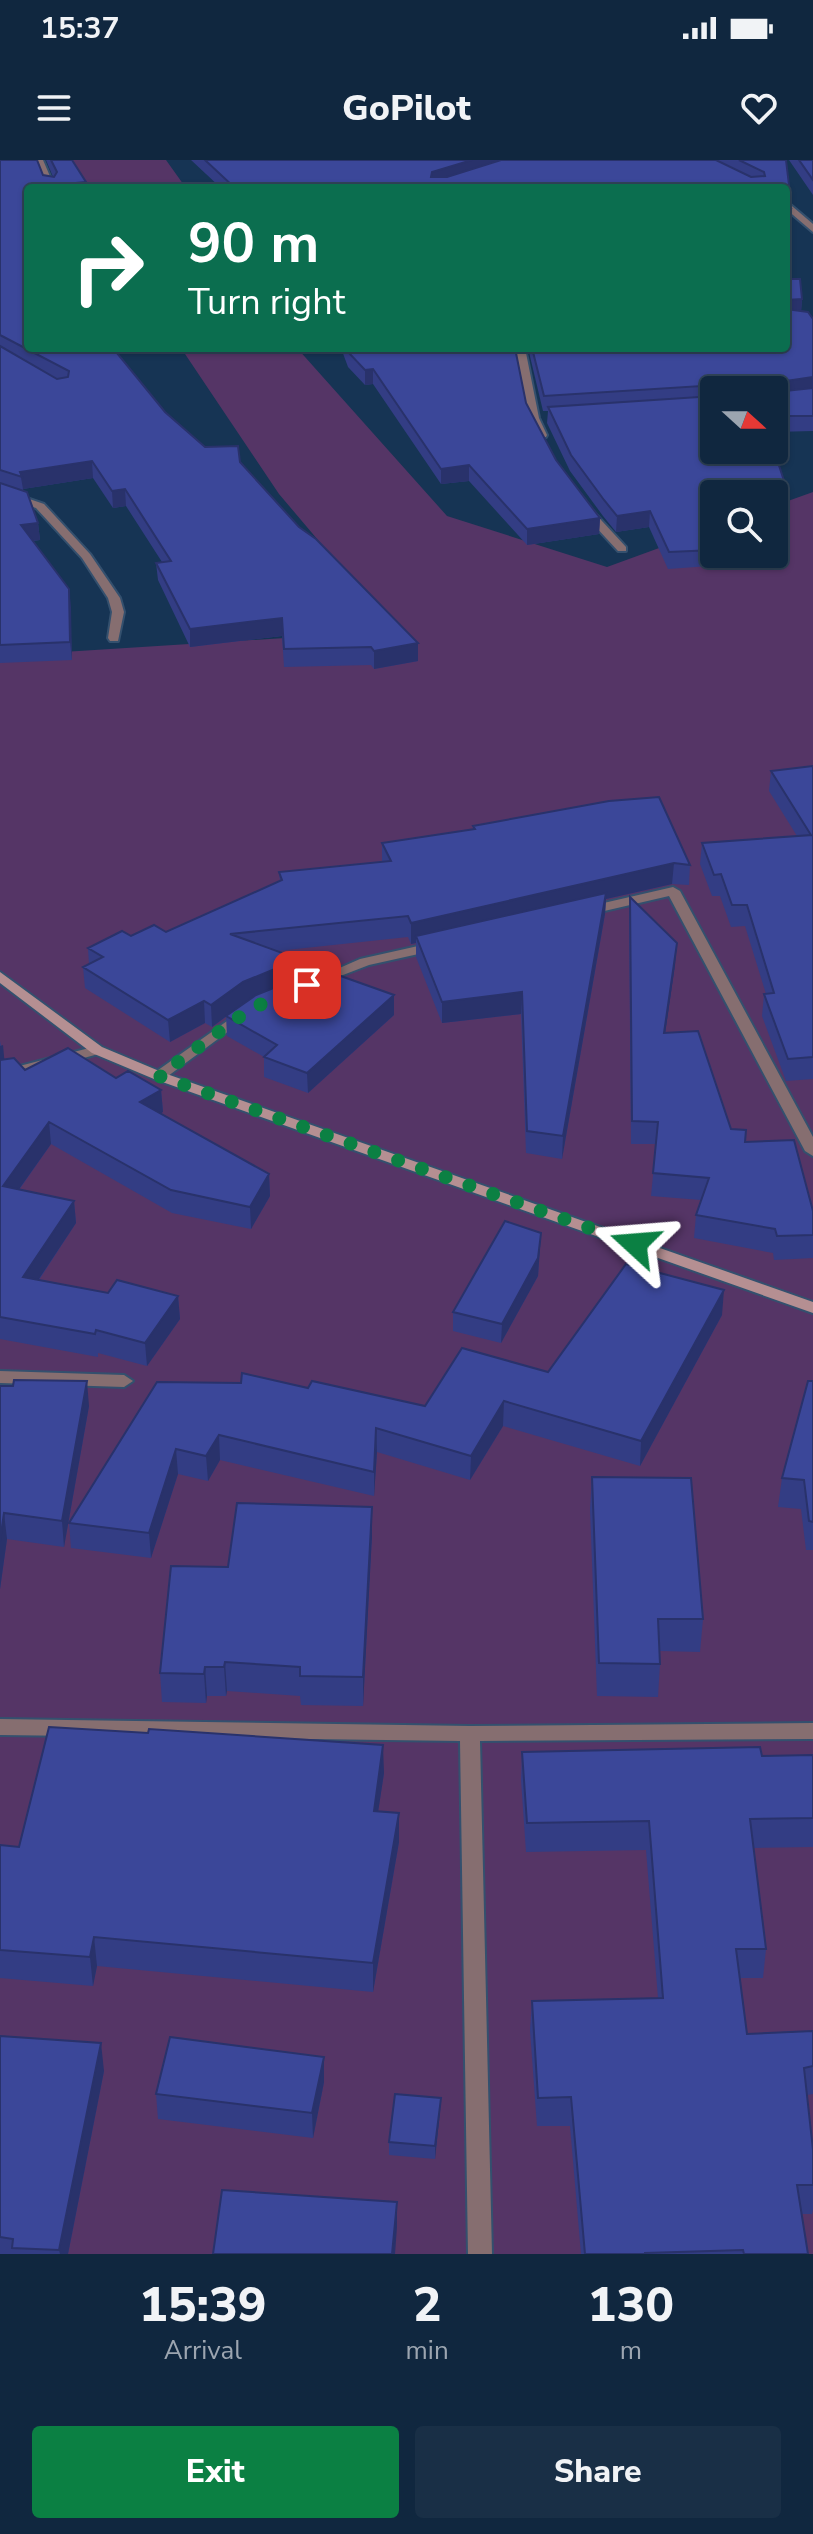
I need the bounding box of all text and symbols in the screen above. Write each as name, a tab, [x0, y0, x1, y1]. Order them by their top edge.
text: 15:37	[40, 8, 119, 49]
text: GoPilot	[342, 84, 471, 133]
icon: menu	[32, 86, 76, 130]
icon: heart	[737, 86, 781, 130]
text: 90 m	[188, 205, 319, 282]
icon: right	[56, 216, 160, 320]
text: Turn right	[188, 278, 345, 327]
north arrow	[700, 376, 788, 464]
map controls	[700, 376, 788, 568]
button: search	[700, 480, 788, 568]
pin	[273, 951, 341, 1019]
icon: arrive	[285, 963, 329, 1007]
position arrow	[593, 1202, 677, 1286]
text: 15:39	[139, 2272, 267, 2338]
text: 2	[413, 2272, 442, 2338]
text: 130	[588, 2272, 674, 2338]
text: Arrival	[164, 2333, 242, 2368]
text: min	[406, 2333, 449, 2368]
text: m	[620, 2333, 642, 2368]
button: Exit	[32, 2426, 399, 2518]
button: Share	[415, 2426, 781, 2518]

